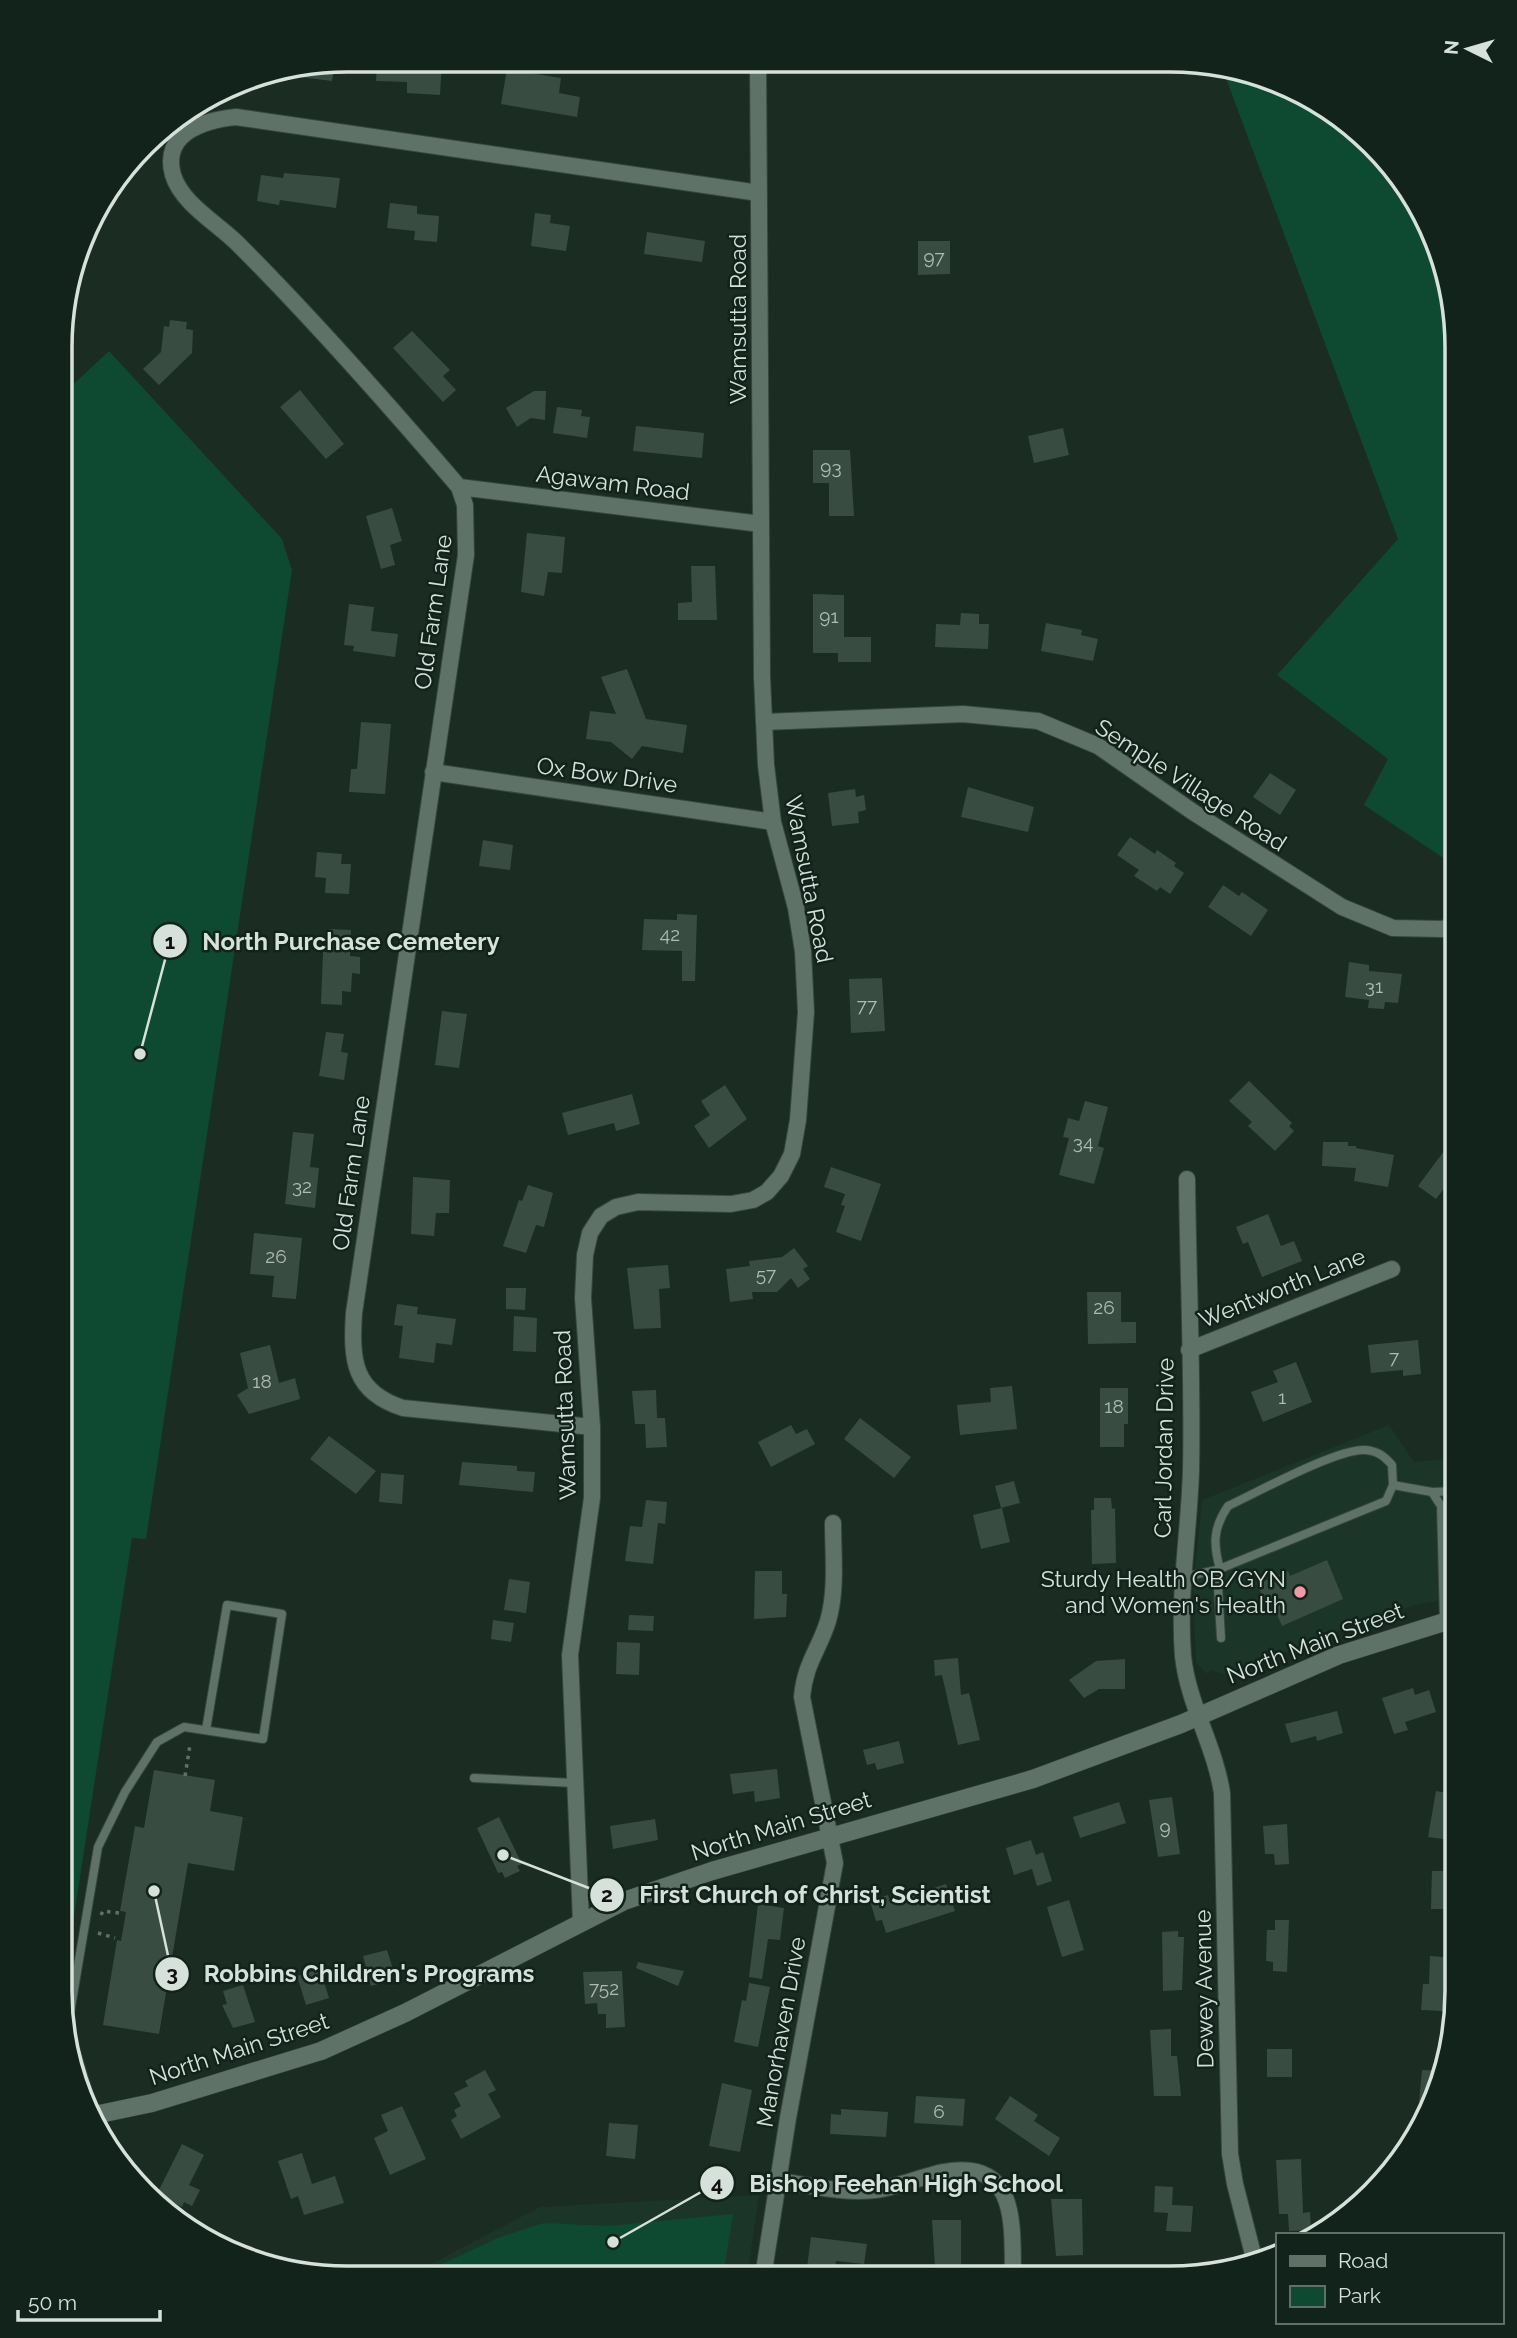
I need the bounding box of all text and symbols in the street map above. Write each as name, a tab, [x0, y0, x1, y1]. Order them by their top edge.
north arrow	[1433, 14, 1503, 84]
text: N	[1439, 39, 1463, 56]
street label: Wamsutta Road	[724, 234, 751, 404]
house number: 97	[923, 246, 945, 268]
house number: 93	[820, 456, 842, 478]
street label: Agawam Road	[535, 460, 691, 505]
street label: Old Farm Lane	[408, 533, 457, 691]
house number: 91	[819, 605, 839, 627]
street label: Semple Village Road	[1091, 713, 1292, 856]
street label: Ox Bow Drive	[535, 751, 679, 798]
street label: Wamsutta Road	[780, 793, 839, 965]
callout: North Purchase Cemetery	[153, 919, 513, 964]
house number: 42	[660, 923, 680, 945]
text: North Purchase Cemetery	[202, 927, 500, 956]
text: 1	[165, 929, 175, 954]
house number: 31	[1365, 975, 1383, 997]
house number: 77	[857, 994, 877, 1016]
street label: Old Farm Lane	[326, 1094, 375, 1252]
house number: 34	[1073, 1131, 1093, 1153]
house number: 32	[292, 1175, 312, 1197]
street label: Wentworth Lane	[1195, 1242, 1369, 1333]
house number: 26	[265, 1245, 287, 1267]
house number: 57	[756, 1263, 776, 1285]
house number: 26	[1093, 1296, 1115, 1318]
street label: Wamsutta Road	[548, 1329, 581, 1501]
house number: 7	[1389, 1346, 1399, 1368]
street label: Carl Jordan Drive	[1148, 1358, 1179, 1538]
house number: 18	[252, 1370, 272, 1392]
house number: 1	[1278, 1386, 1286, 1408]
house number: 18	[1104, 1395, 1124, 1417]
place label: Sturdy Health OB/GYN and Women's Health	[1041, 1565, 1286, 1618]
marker: Sturdy Health OB/GYN and Women's Health	[1292, 1584, 1308, 1600]
street label: North Main Street	[1223, 1596, 1407, 1689]
street label: North Main Street	[688, 1785, 874, 1866]
house number: 9	[1159, 1816, 1171, 1838]
callout: First Church of Christ, Scientist	[590, 1872, 1005, 1917]
text: First Church of Christ, Scientist	[639, 1880, 991, 1909]
text: 2	[601, 1882, 613, 1907]
street label: Dewey Avenue	[1189, 1909, 1218, 2069]
street label: Manorhaven Drive	[750, 1935, 811, 2129]
callout: Robbins Children's Programs	[154, 1951, 548, 1996]
text: Robbins Children's Programs	[204, 1959, 534, 1988]
text: 3	[166, 1961, 178, 1986]
house number: 752	[589, 1977, 619, 1999]
street label: North Main Street	[146, 2007, 332, 2090]
house number: 6	[933, 2100, 945, 2122]
callout: Bishop Feehan High School	[700, 2161, 1076, 2206]
text: Bishop Feehan High School	[749, 2169, 1063, 2198]
text: 4	[711, 2171, 723, 2196]
legend	[1276, 2233, 1503, 2324]
text: Road	[1338, 2248, 1388, 2273]
scale bar	[18, 2278, 159, 2322]
text: Park	[1338, 2283, 1381, 2308]
text: 50 m	[28, 2290, 77, 2315]

